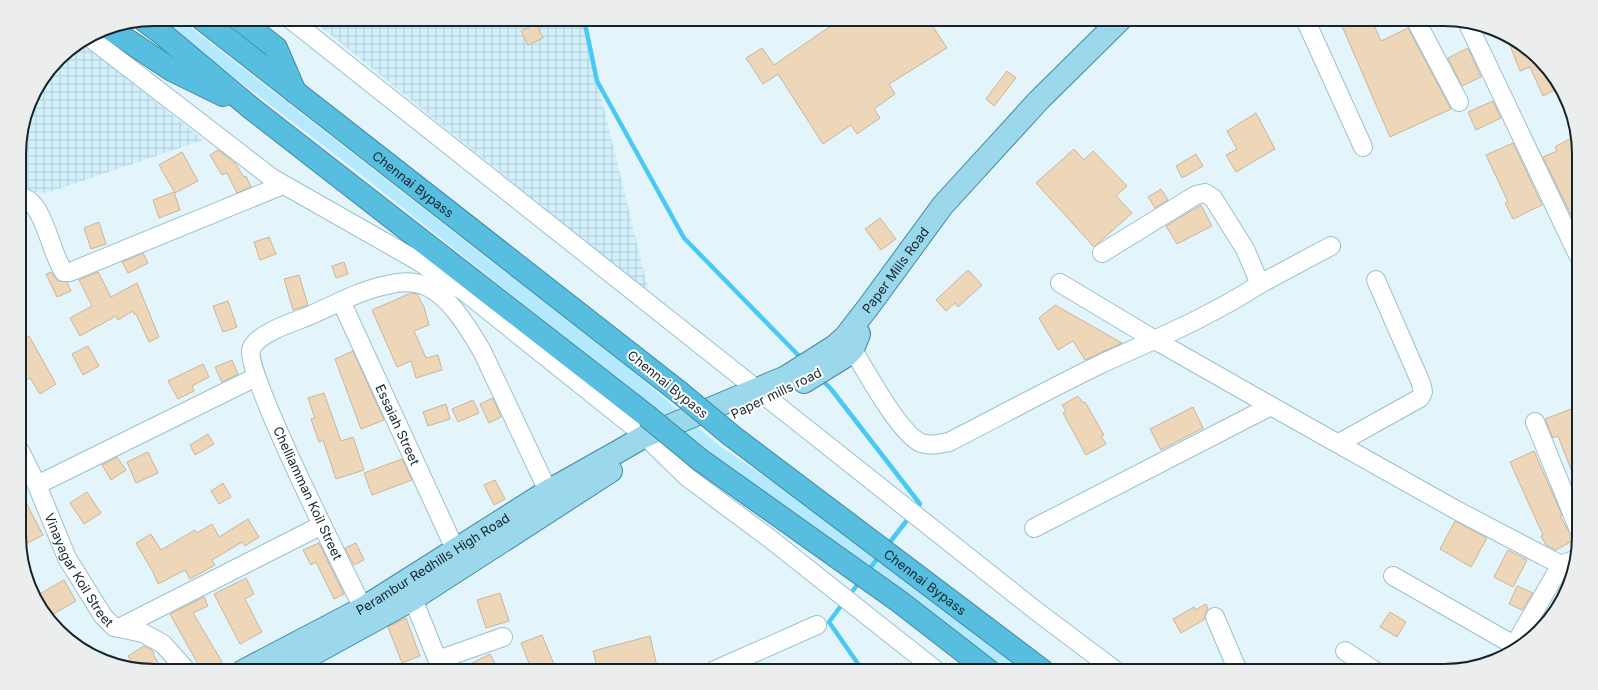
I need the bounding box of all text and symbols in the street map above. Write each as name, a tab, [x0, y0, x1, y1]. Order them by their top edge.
street label: Chennai Bypass	[369, 147, 457, 221]
street label: Paper Mills Road	[858, 224, 932, 316]
street label: Chennai Bypass	[624, 347, 712, 422]
street label: Paper mills road	[728, 364, 824, 422]
street label: Essaiah Street	[372, 381, 423, 468]
street label: Chelliamman Koil Street	[270, 424, 346, 562]
street label: Perambur Redhills High Road	[353, 509, 512, 618]
street label: Vinayagar Koil Street	[41, 511, 117, 630]
street label: Chennai Bypass	[881, 546, 970, 618]

